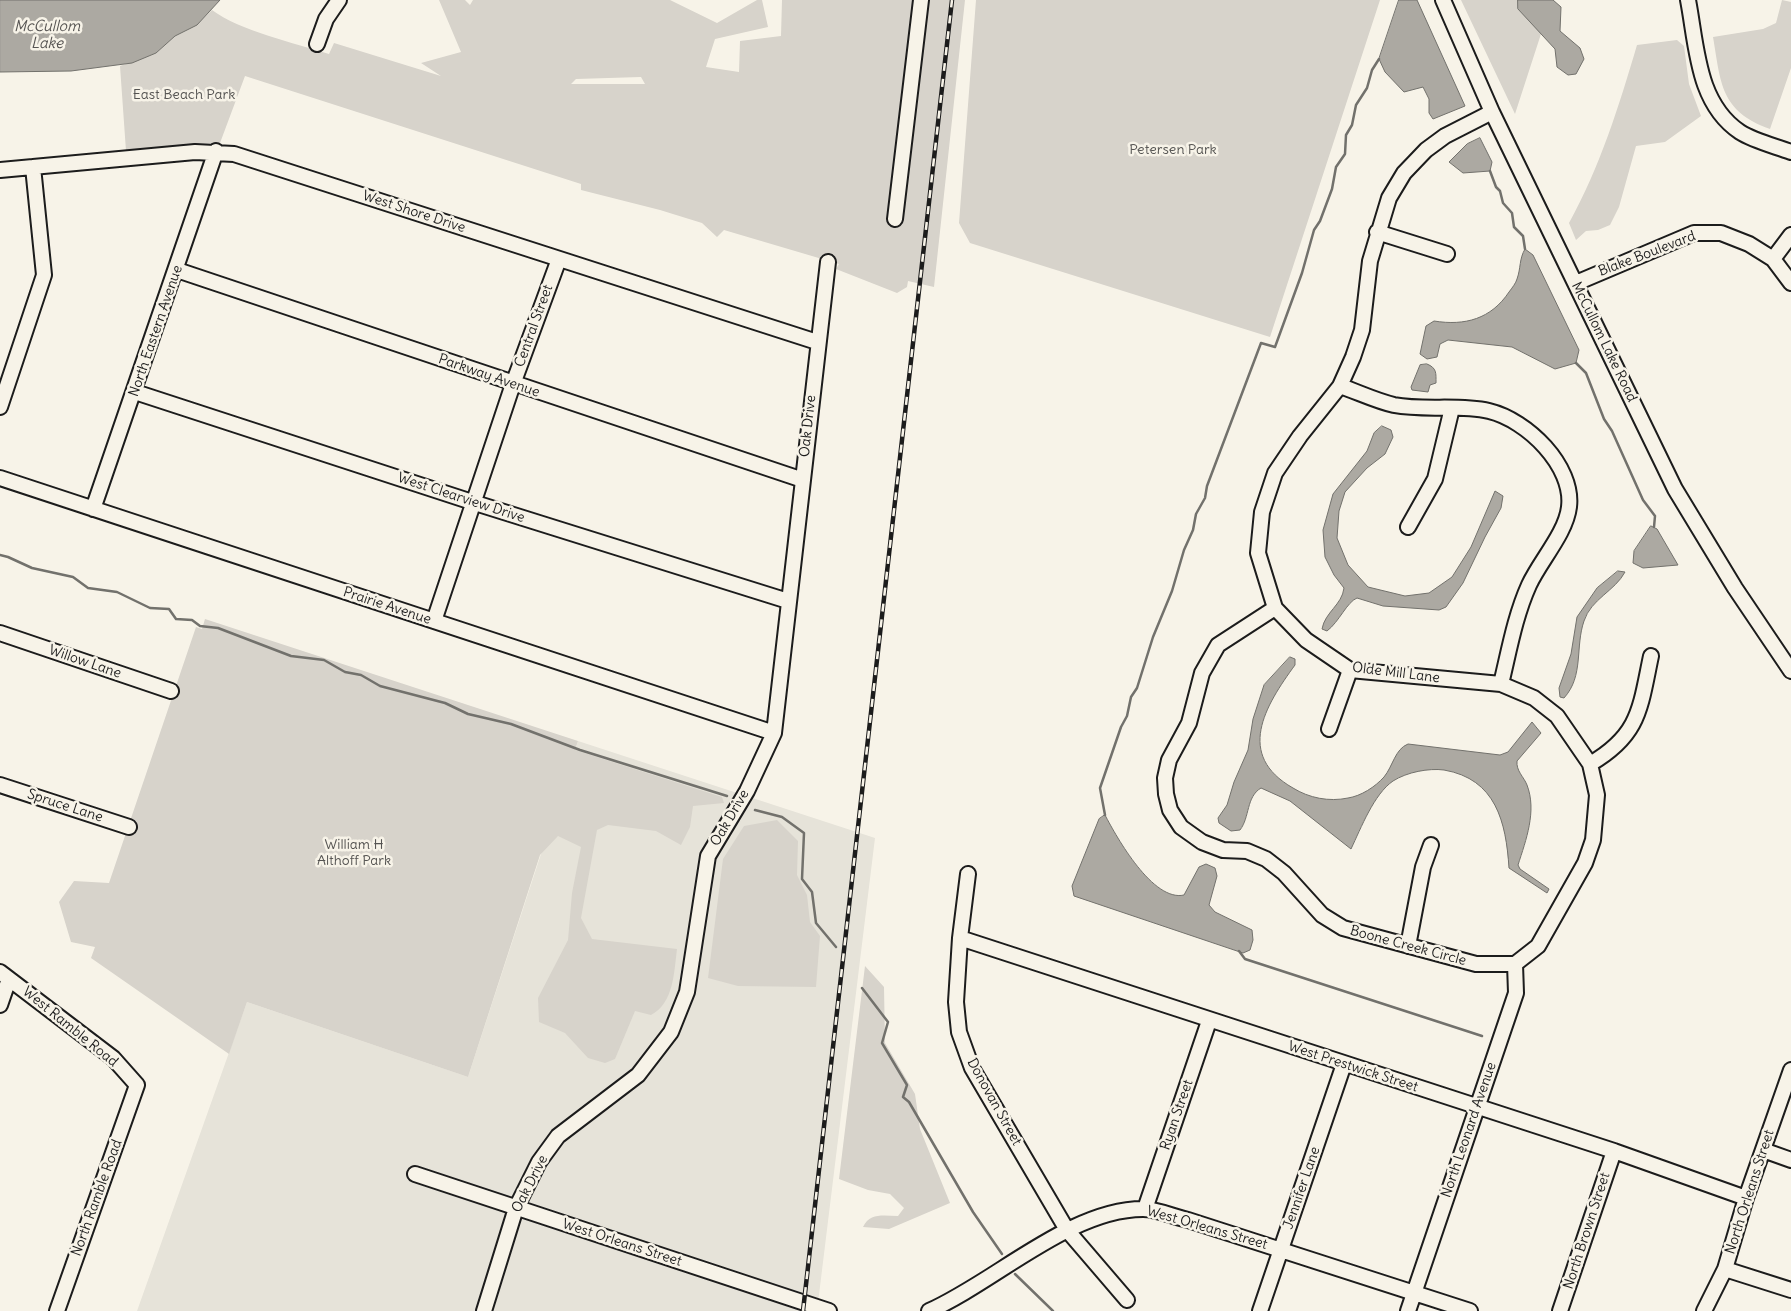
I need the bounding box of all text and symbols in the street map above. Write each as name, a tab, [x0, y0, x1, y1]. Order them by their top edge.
water label: McCullom Lake	[14, 18, 80, 53]
park label: East Beach Park	[133, 87, 235, 103]
park label: Petersen Park	[1129, 142, 1217, 158]
street label: West Shore Drive	[360, 187, 468, 237]
street label: Blake Boulevard	[1596, 228, 1698, 280]
street label: North Eastern Avenue	[126, 263, 186, 399]
street label: McCullom Lake Road	[1568, 279, 1640, 405]
street label: Central Street	[511, 282, 557, 370]
street label: Parkway Avenue	[436, 351, 542, 401]
street label: Oak Drive	[796, 394, 820, 458]
street label: West Clearview Drive	[395, 470, 527, 526]
street label: Prairie Avenue	[341, 584, 433, 628]
street label: Willow Lane	[47, 642, 123, 682]
street label: Olde Mill Lane	[1351, 659, 1441, 687]
street label: Spruce Lane	[25, 786, 105, 826]
street label: Oak Drive	[707, 787, 753, 849]
park label: William H Althoff Park	[317, 837, 391, 870]
street label: Boone Creek Circle	[1348, 922, 1468, 970]
street label: West Ramble Road	[19, 983, 121, 1071]
street label: West Prestwick Street	[1286, 1038, 1420, 1096]
street label: Donovan Street	[963, 1055, 1025, 1149]
street label: North Leonard Avenue	[1438, 1060, 1500, 1200]
street label: Ryan Street	[1157, 1077, 1197, 1153]
street label: North Orleans Street	[1722, 1128, 1778, 1256]
street label: North Ramble Road	[68, 1137, 126, 1259]
street label: Jennifer Lane	[1280, 1145, 1324, 1231]
street label: Oak Drive	[508, 1152, 552, 1216]
street label: North Brown Street	[1560, 1171, 1614, 1291]
street label: West Orleans Street	[1145, 1203, 1269, 1253]
street label: West Orleans Street	[560, 1216, 684, 1270]

